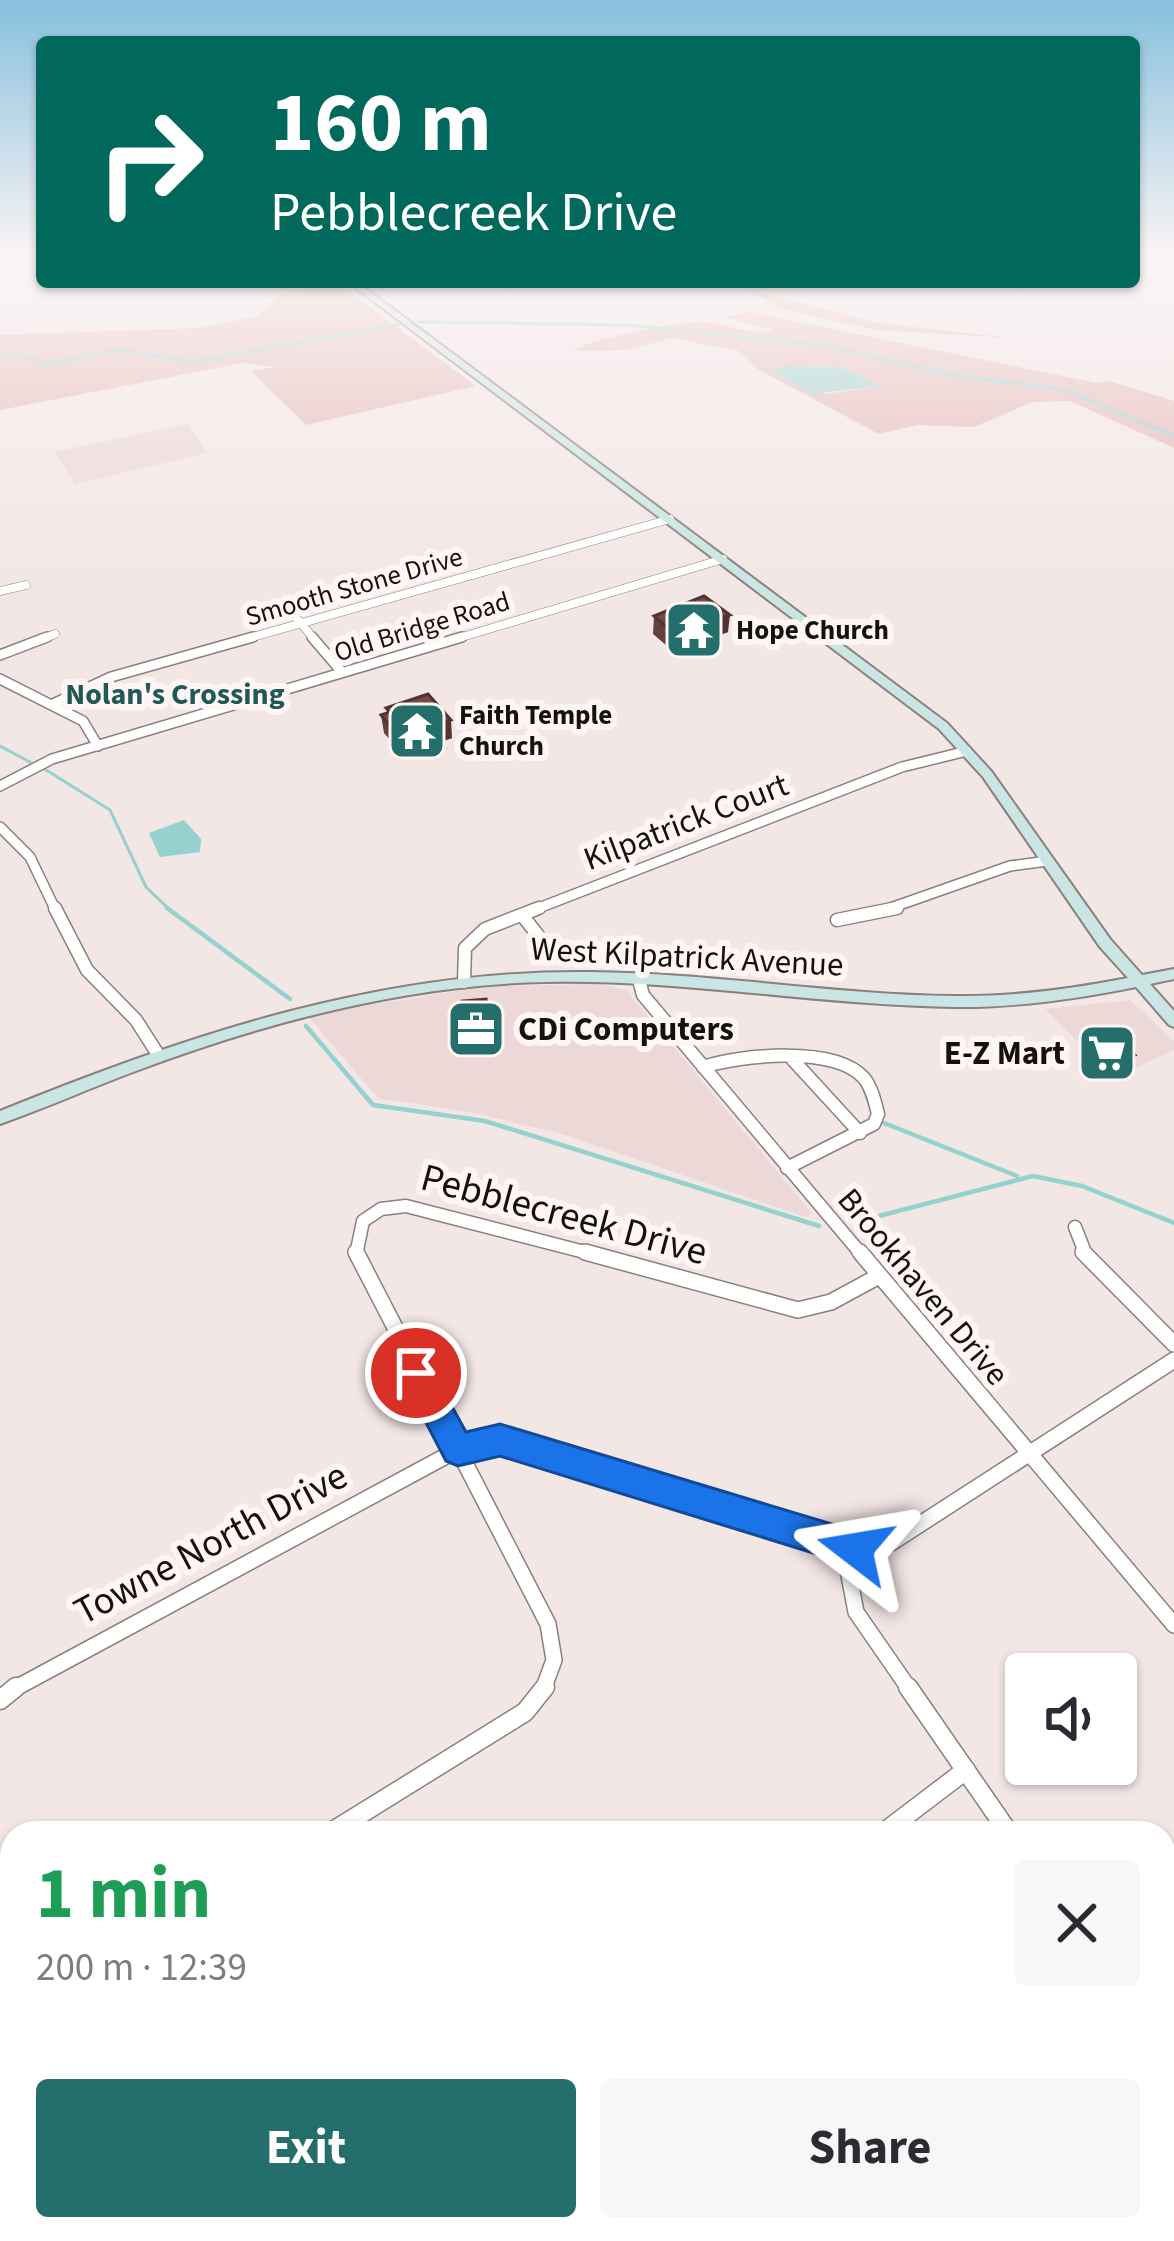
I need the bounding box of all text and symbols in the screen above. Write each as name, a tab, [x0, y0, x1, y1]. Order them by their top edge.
text: 160 m	[270, 64, 492, 184]
icon: right	[72, 84, 228, 240]
text: Pebblecreek Drive	[270, 175, 677, 252]
street label: Smooth Stone Drive	[241, 537, 467, 637]
street label: Old Bridge Road	[329, 582, 515, 672]
temple icon: Hope Church	[663, 599, 725, 661]
place label: Hope Church	[736, 611, 889, 650]
district label: Nolan's Crossing	[65, 673, 285, 716]
place label: Faith Temple Church	[459, 696, 612, 766]
temple icon: Faith Temple Church	[386, 700, 448, 762]
street label: Kilpatrick Court	[577, 761, 795, 883]
street label: West Kilpatrick Avenue	[529, 925, 845, 989]
office icon: CDi Computers	[445, 998, 507, 1060]
place label: CDi Computers	[518, 1006, 734, 1053]
supermarket icon: E-Z Mart	[1076, 1022, 1138, 1084]
place label: E-Z Mart	[944, 1030, 1065, 1077]
street label: Pebblecreek Drive	[415, 1150, 713, 1280]
street label: Brookhaven Drive	[826, 1178, 1020, 1396]
pin	[365, 1322, 467, 1424]
icon: arrive	[383, 1340, 449, 1406]
street label: Towne North Drive	[64, 1448, 358, 1640]
position arrow	[792, 1486, 918, 1612]
map controls	[1005, 1653, 1137, 1785]
button: sound	[1005, 1653, 1137, 1785]
text: 1 min	[36, 1843, 211, 1946]
button: close	[1014, 1860, 1140, 1986]
text: 200 m · 12:39	[36, 1940, 247, 1996]
button: Exit	[36, 2079, 576, 2217]
button: Share	[600, 2079, 1140, 2217]

